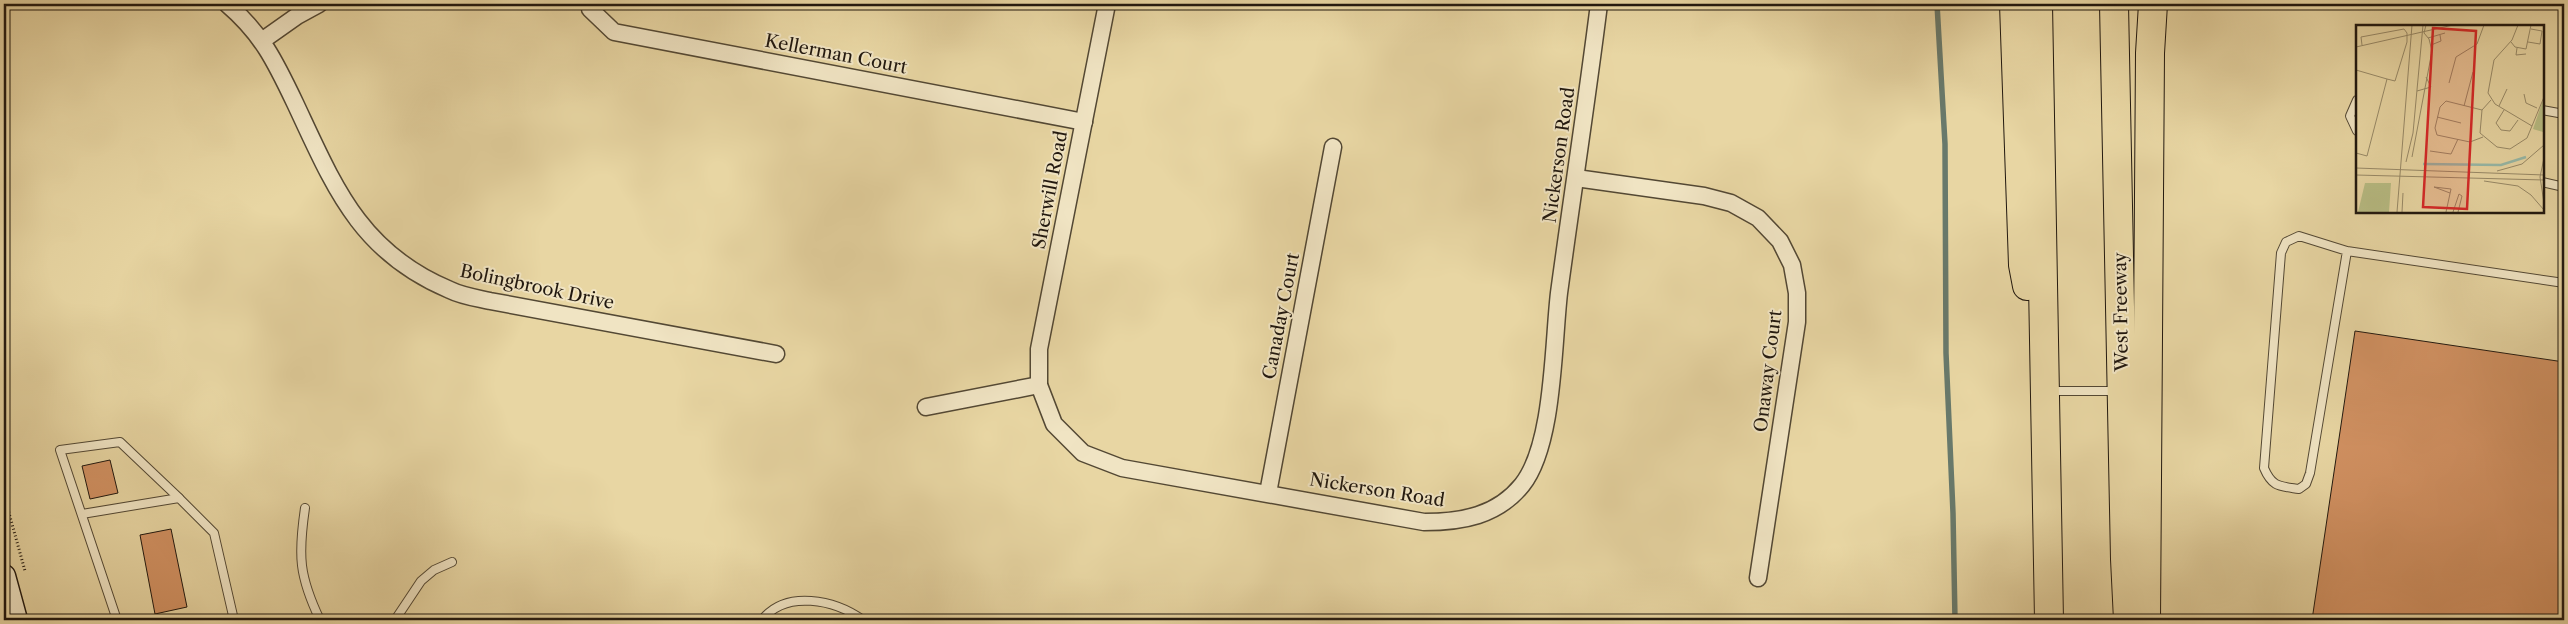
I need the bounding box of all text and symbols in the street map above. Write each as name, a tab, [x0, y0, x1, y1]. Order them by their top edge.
inset map	[2356, 25, 2543, 212]
street label: Kellerman Court	[763, 29, 910, 79]
street label: Nickerson Road	[1539, 86, 1579, 224]
street label: Sherwill Road	[1028, 129, 1072, 251]
street label: Canaday Court	[1258, 250, 1304, 381]
street label: West Freeway	[2109, 251, 2133, 373]
street label: Bolingbrook Drive	[458, 260, 616, 314]
street label: Onaway Court	[1750, 308, 1786, 433]
street label: Nickerson Road	[1308, 468, 1446, 512]

